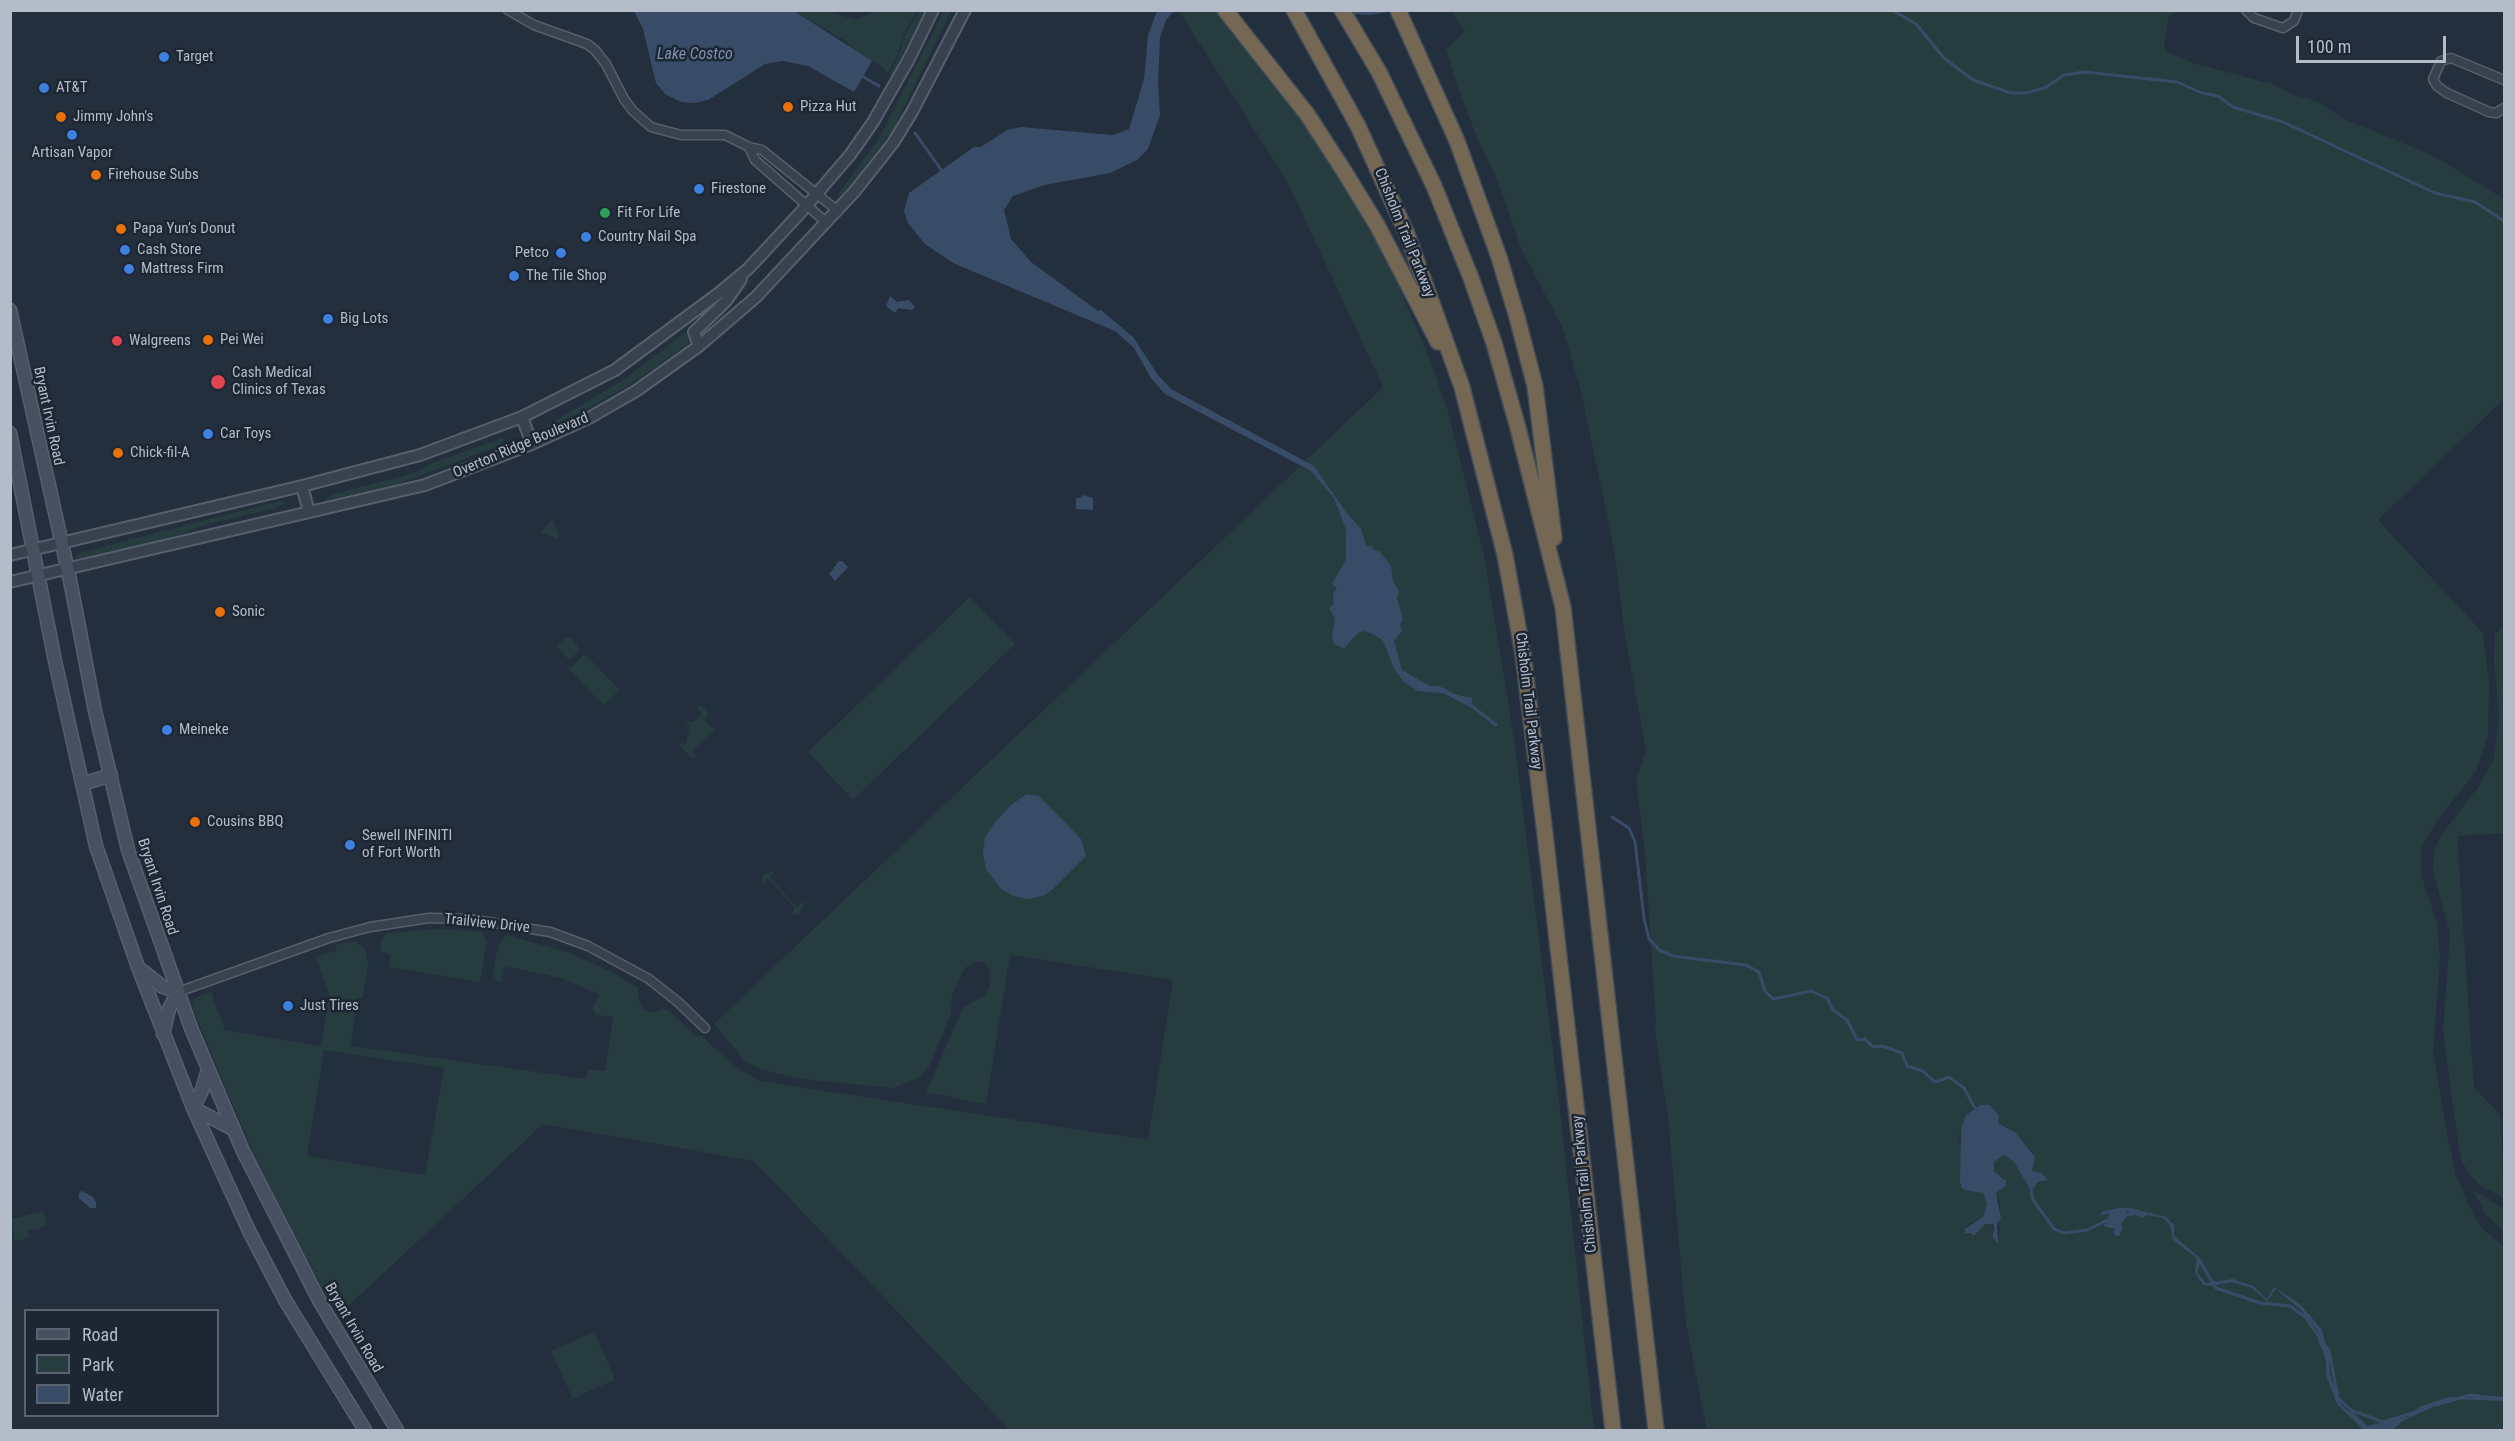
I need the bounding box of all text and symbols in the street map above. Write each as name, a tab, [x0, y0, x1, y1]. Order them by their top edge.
scale bar	[2299, 24, 2449, 62]
text: 100 m	[2307, 36, 2351, 57]
water label: Lake Costco	[657, 45, 733, 65]
place label: Target	[176, 48, 213, 66]
marker: Target	[157, 50, 171, 64]
place label: AT&T	[56, 79, 87, 97]
marker: AT&T	[37, 81, 51, 95]
place label: Pizza Hut	[800, 98, 857, 116]
marker: Pizza Hut	[781, 100, 795, 114]
place label: Jimmy John's	[73, 108, 153, 126]
marker: Jimmy John's	[54, 110, 68, 124]
marker: Artisan Vapor	[65, 128, 79, 142]
place label: Artisan Vapor	[32, 144, 112, 162]
place label: Firehouse Subs	[108, 166, 199, 184]
street label: Chisholm Trail Parkway	[1370, 166, 1438, 300]
marker: Firehouse Subs	[89, 168, 103, 182]
place label: Firestone	[711, 180, 766, 198]
marker: Firestone	[692, 182, 706, 196]
place label: Fit For Life	[617, 204, 680, 222]
marker: Fit For Life	[598, 206, 612, 220]
place label: Papa Yun’s Donut	[133, 220, 235, 238]
marker: Papa Yun’s Donut	[114, 222, 128, 236]
place label: Country Nail Spa	[598, 228, 697, 246]
marker: Country Nail Spa	[579, 230, 593, 244]
place label: Cash Store	[137, 241, 201, 259]
marker: Cash Store	[118, 243, 132, 257]
place label: Petco	[515, 244, 549, 262]
marker: Petco	[554, 246, 568, 260]
place label: Mattress Firm	[141, 260, 224, 278]
marker: Mattress Firm	[122, 262, 136, 276]
place label: The Tile Shop	[526, 267, 607, 285]
marker: The Tile Shop	[507, 269, 521, 283]
place label: Big Lots	[340, 310, 388, 328]
marker: Big Lots	[321, 312, 335, 326]
place label: Pei Wei	[220, 331, 264, 349]
place label: Walgreens	[129, 332, 191, 350]
marker: Pei Wei	[201, 333, 215, 347]
marker: Walgreens	[110, 334, 124, 348]
place label: Cash Medical Clinics of Texas	[232, 364, 326, 399]
street label: Bryant Irvin Road	[29, 365, 67, 467]
marker: Cash Medical Clinics of Texas	[209, 373, 227, 391]
street label: Overton Ridge Boulevard	[451, 409, 591, 483]
place label: Car Toys	[220, 425, 271, 443]
marker: Car Toys	[201, 427, 215, 441]
place label: Chick-fil-A	[130, 444, 190, 462]
marker: Chick-fil-A	[111, 446, 125, 460]
place label: Sonic	[232, 603, 265, 621]
marker: Sonic	[213, 605, 227, 619]
street label: Chisholm Trail Parkway	[1511, 631, 1545, 771]
place label: Meineke	[179, 721, 229, 739]
marker: Meineke	[160, 723, 174, 737]
place label: Cousins BBQ	[207, 813, 284, 831]
marker: Cousins BBQ	[188, 815, 202, 829]
place label: Sewell INFINITI of Fort Worth	[362, 827, 452, 862]
street label: Bryant Irvin Road	[133, 836, 181, 938]
marker: Sewell INFINITI of Fort Worth	[343, 838, 357, 852]
street label: Trailview Drive	[443, 911, 531, 937]
place label: Just Tires	[300, 997, 359, 1015]
marker: Just Tires	[281, 999, 295, 1013]
street label: Chisholm Trail Parkway	[1569, 1115, 1601, 1253]
street label: Bryant Irvin Road	[320, 1280, 386, 1376]
legend	[24, 1309, 219, 1417]
text: Road	[82, 1324, 118, 1345]
text: Park	[82, 1354, 114, 1375]
text: Water	[82, 1384, 123, 1405]

